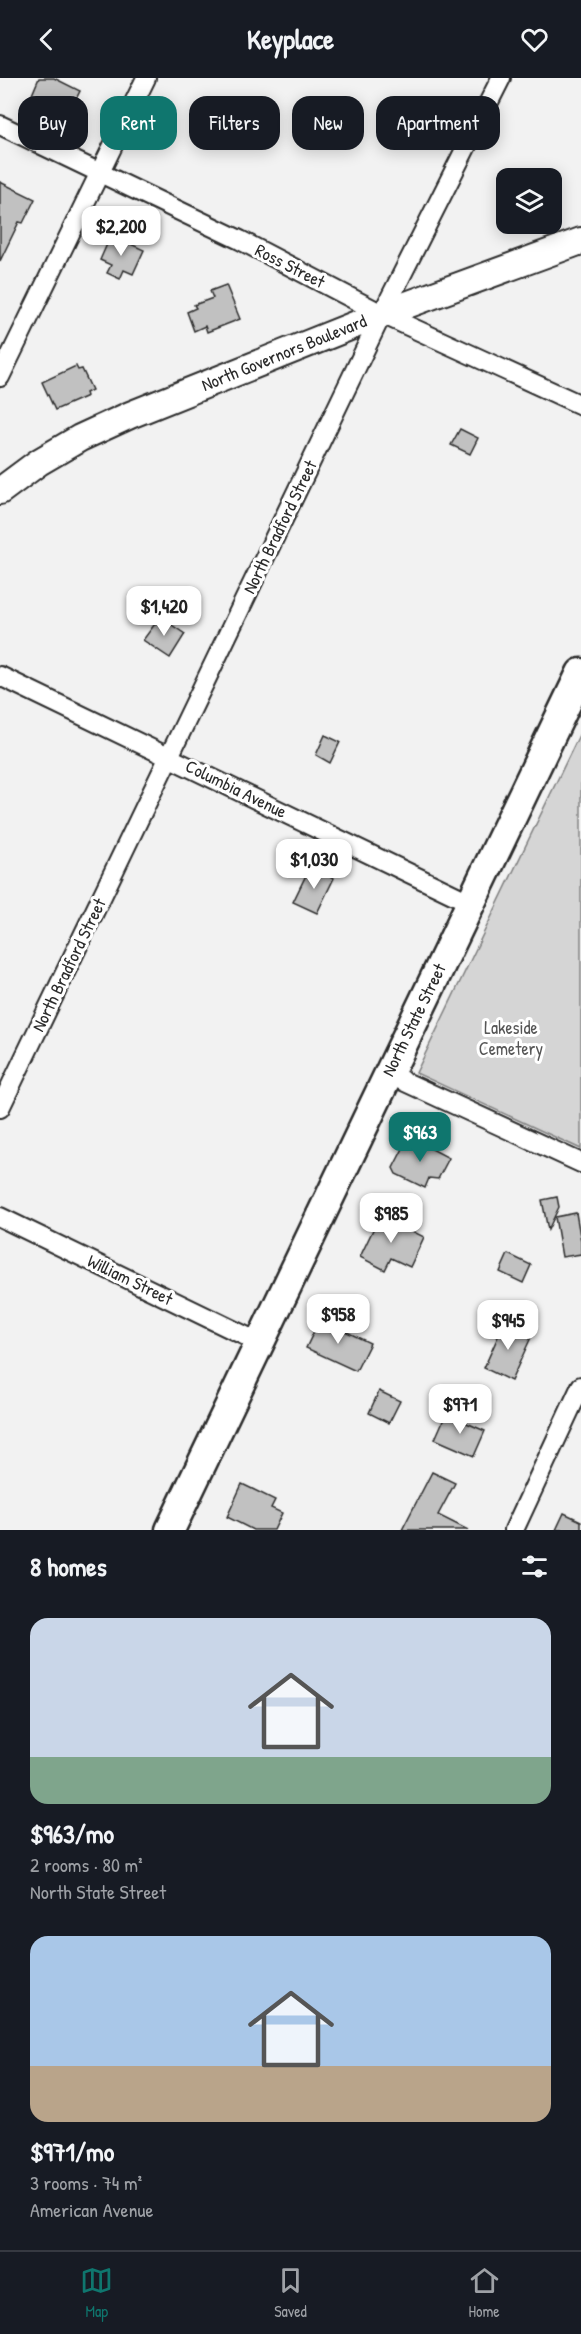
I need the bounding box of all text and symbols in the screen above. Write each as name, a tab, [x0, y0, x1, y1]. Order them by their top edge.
text: Keyplace	[247, 21, 334, 57]
icon: back	[30, 23, 63, 56]
icon: heart	[518, 23, 551, 56]
chip: Buy	[18, 96, 88, 150]
chip: Rent	[100, 96, 177, 150]
chip: Filters	[189, 96, 280, 150]
chip: New	[292, 96, 364, 150]
chip: Apartment	[376, 96, 500, 150]
map controls	[496, 168, 562, 234]
button: layers	[496, 168, 562, 234]
pin: $2,200	[72, 206, 170, 257]
text: $2,200	[96, 212, 146, 239]
street label: Ross Street	[251, 237, 330, 294]
street label: North Governors Boulevard	[198, 308, 370, 397]
street label: North Bradford Street	[236, 455, 323, 598]
pin: $1,420	[115, 586, 213, 637]
text: $1,420	[140, 592, 188, 619]
street label: Columbia Avenue	[181, 753, 291, 824]
pin: $1,030	[265, 839, 363, 890]
text: $1,030	[290, 845, 338, 872]
street label: North Bradford Street	[25, 893, 112, 1036]
street label: North State Street	[375, 958, 452, 1080]
park label: Lakeside Cemetery	[479, 1015, 544, 1061]
pin: $963	[384, 1112, 456, 1163]
text: $963	[403, 1118, 437, 1145]
pin: $985	[355, 1193, 427, 1244]
text: $985	[374, 1199, 408, 1226]
street label: William Street	[83, 1248, 178, 1311]
pin: $958	[302, 1294, 374, 1345]
text: $958	[321, 1300, 355, 1327]
pin: $945	[472, 1300, 544, 1351]
text: $945	[491, 1306, 525, 1333]
pin: $971	[424, 1384, 496, 1435]
text: $971	[443, 1390, 477, 1417]
text: 8 homes	[30, 1549, 107, 1584]
icon: filters	[518, 1550, 551, 1583]
icon: home	[237, 1657, 345, 1765]
text: $963/mo	[30, 1816, 114, 1851]
text: 2 rooms · 80 m²	[30, 1851, 143, 1878]
text: North State Street	[30, 1878, 166, 1905]
icon: home	[237, 1975, 345, 2083]
text: $971/mo	[30, 2134, 114, 2169]
text: 3 rooms · 74 m²	[30, 2169, 142, 2196]
text: American Avenue	[30, 2196, 153, 2223]
tab: Map	[80, 2264, 113, 2322]
tab: Saved	[274, 2264, 307, 2322]
tab: Home	[468, 2264, 501, 2322]

